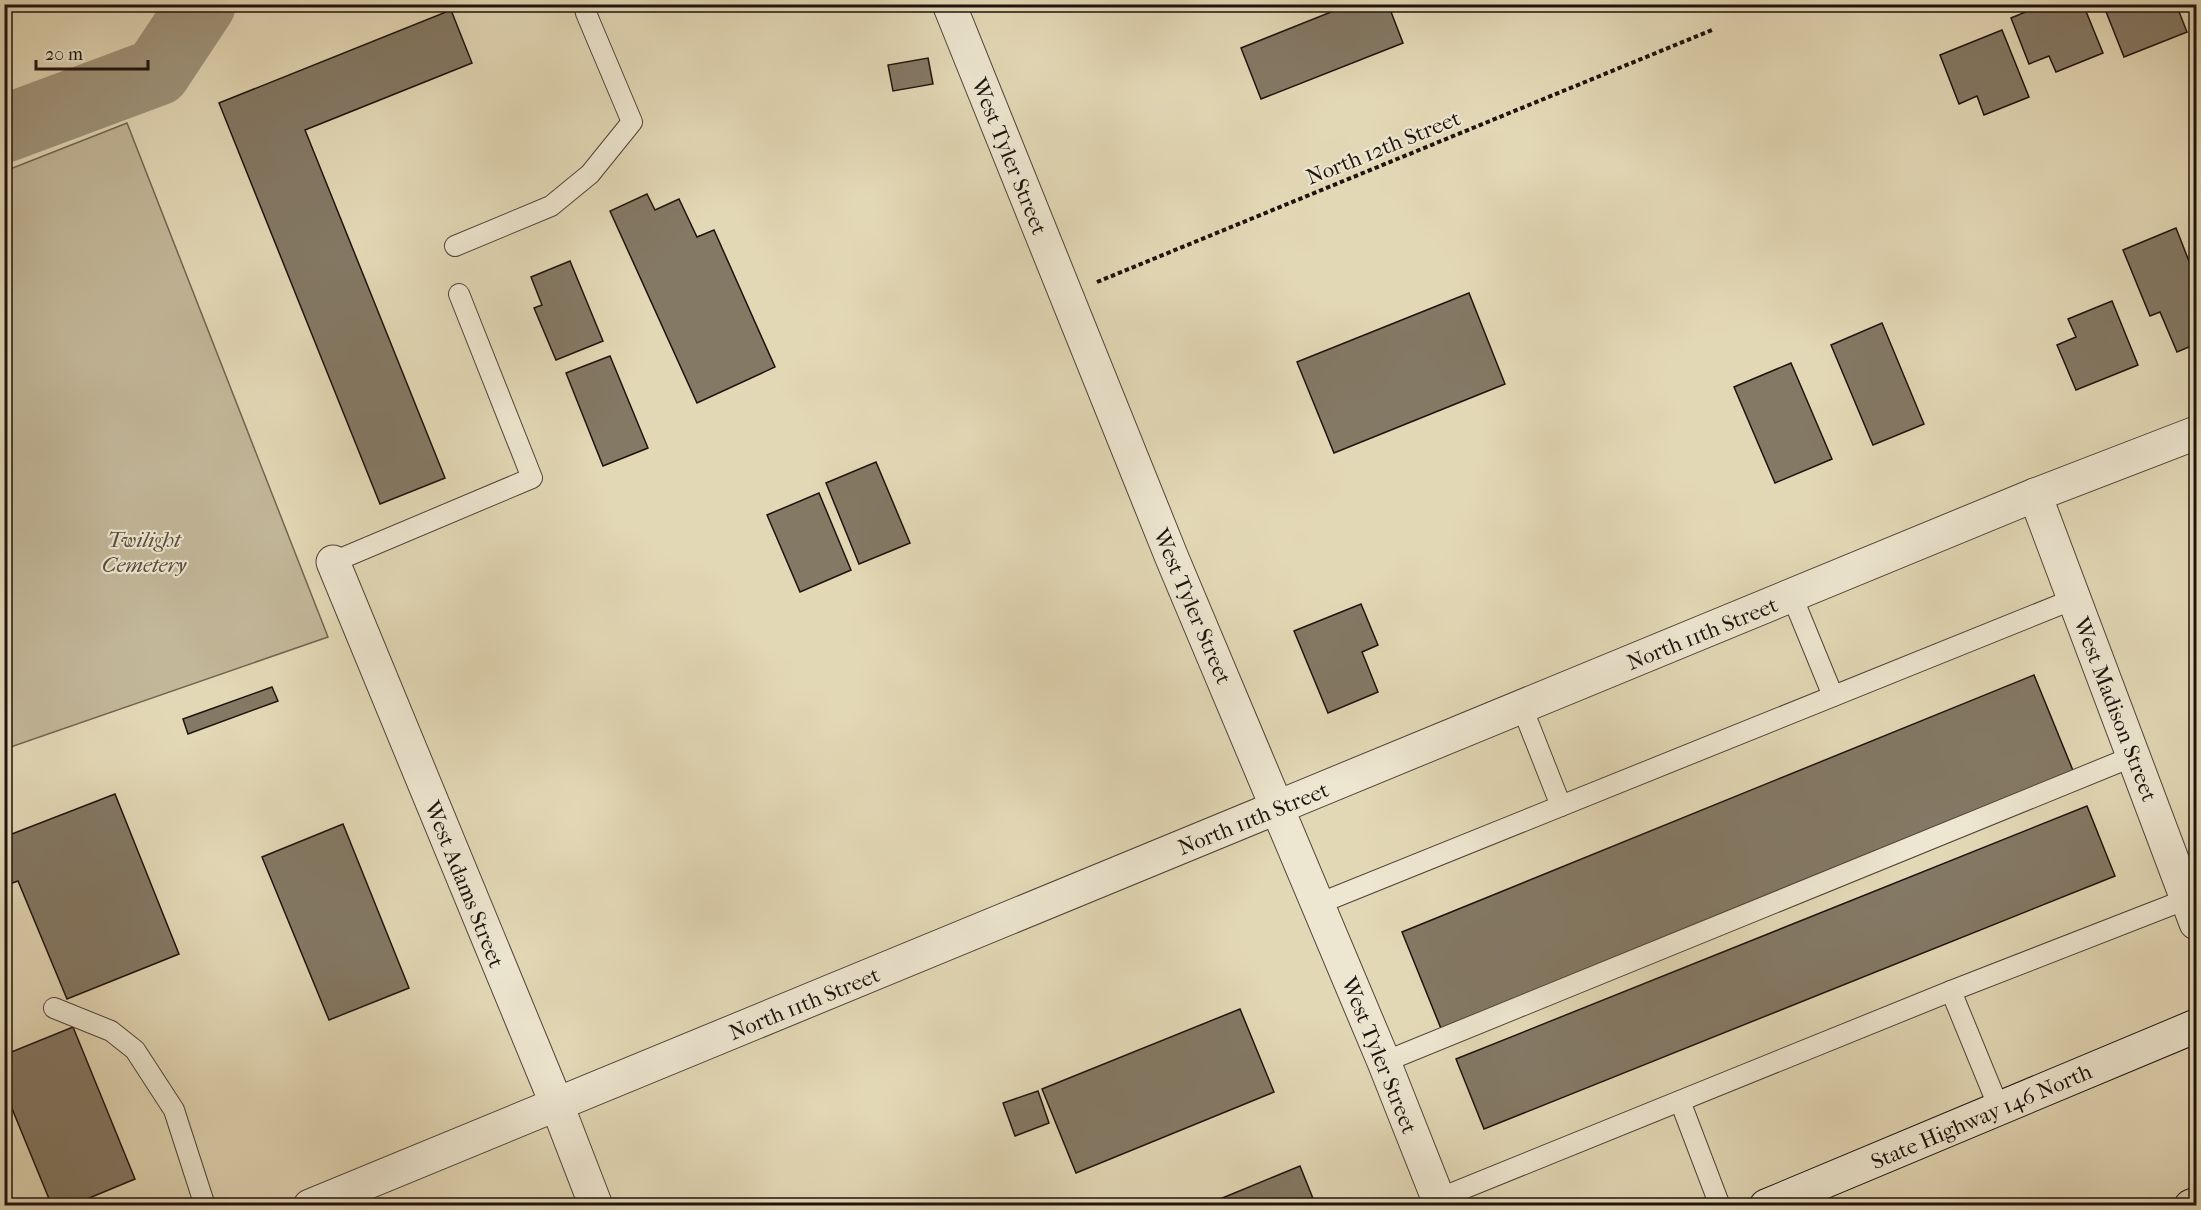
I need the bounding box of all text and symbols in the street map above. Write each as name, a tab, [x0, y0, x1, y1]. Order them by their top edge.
scale bar	[36, 33, 148, 71]
text: 20 m	[45, 44, 83, 65]
street label: West Tyler Street	[965, 73, 1052, 239]
street label: North 12th Street	[1303, 105, 1464, 191]
street label: West Tyler Street	[1147, 524, 1237, 688]
park label: Twilight Cemetery	[102, 527, 187, 578]
street label: North 11th Street	[1623, 592, 1782, 676]
street label: West Madison Street	[2068, 613, 2162, 805]
street label: North 11th Street	[1174, 777, 1333, 861]
street label: West Adams Street	[418, 796, 509, 972]
street label: North 11th Street	[725, 962, 884, 1046]
street label: West Tyler Street	[1335, 972, 1422, 1138]
street label: State Highway 146 North	[1867, 1058, 2096, 1175]

